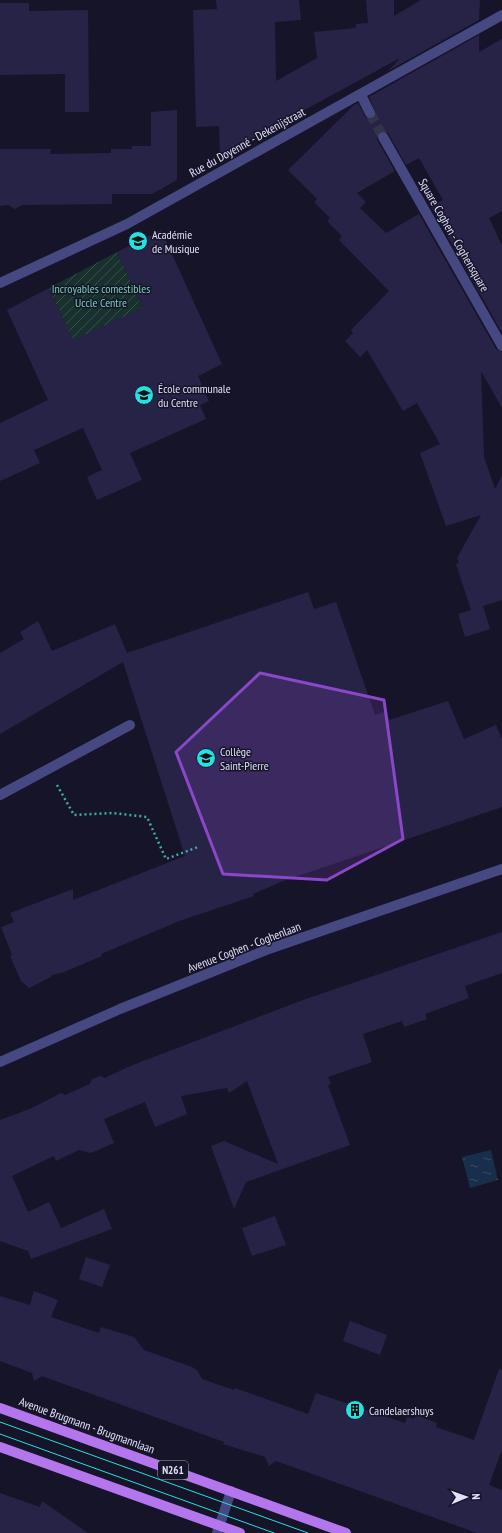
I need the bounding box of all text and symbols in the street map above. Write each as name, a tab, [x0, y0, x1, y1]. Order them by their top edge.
street label: Rue du Doyenné - Dekenijstraat	[186, 104, 308, 180]
street label: Square Coghen - Coghensquare	[415, 176, 493, 294]
place label: Académie de Musique	[152, 227, 200, 256]
school or university icon: Académie de Musique	[127, 230, 149, 252]
park label: Incroyables comestibles Uccle Centre	[52, 281, 150, 310]
place label: École communale du Centre	[158, 381, 231, 410]
school or university icon: École communale du Centre	[133, 384, 155, 406]
place label: Collège Saint-Pierre	[220, 744, 269, 773]
school or university icon: Collège Saint-Pierre	[195, 747, 217, 769]
street label: Avenue Coghen - Coghenlaan	[185, 918, 303, 976]
street label: Avenue Brugmann - Brugmannlaan	[17, 1393, 157, 1457]
building icon: Candelaershuys	[344, 1399, 366, 1421]
place label: Candelaershuys	[369, 1403, 434, 1418]
road number: N261	[158, 1461, 188, 1479]
north arrow	[446, 1477, 486, 1517]
text: N	[469, 1493, 483, 1500]

